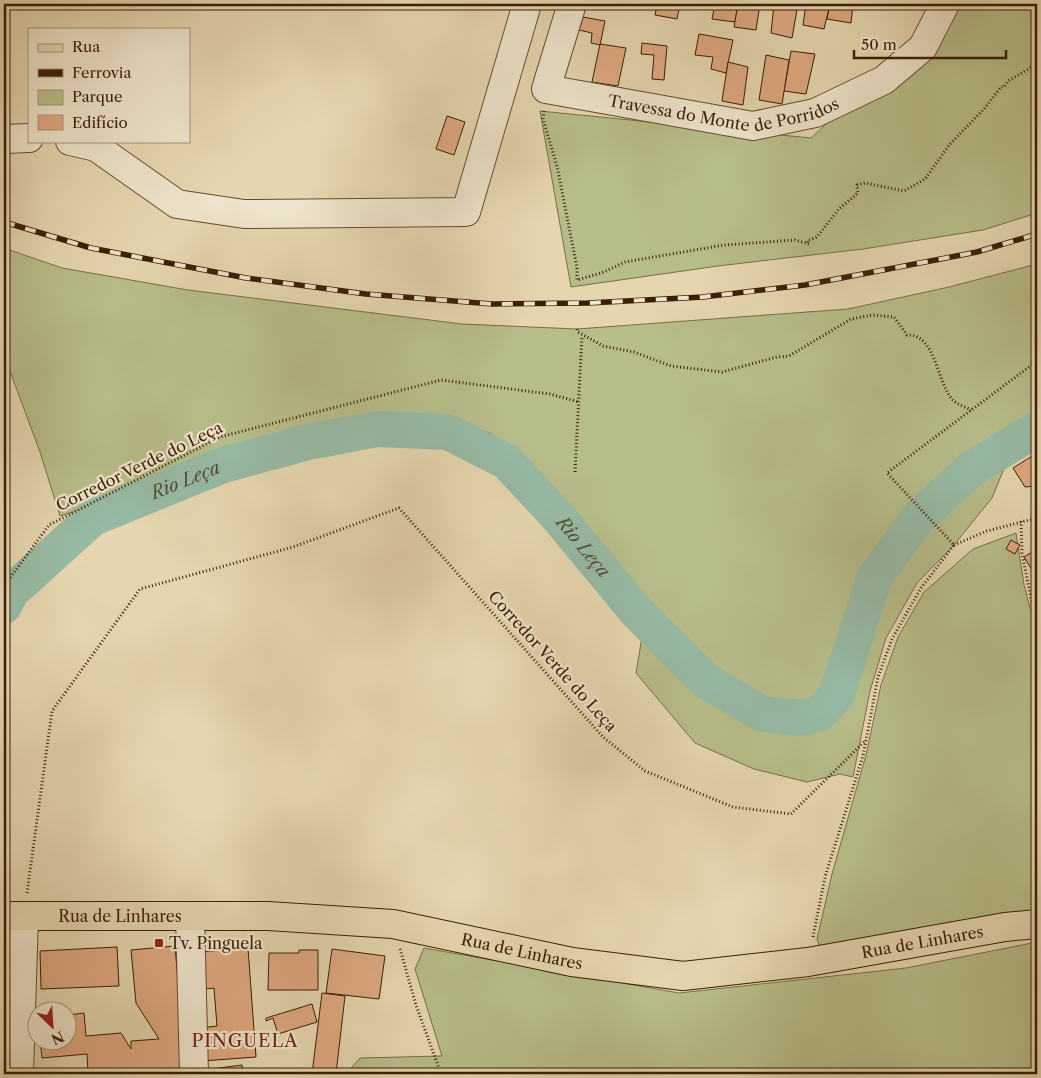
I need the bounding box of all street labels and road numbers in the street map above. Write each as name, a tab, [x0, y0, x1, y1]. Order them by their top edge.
street label: Travessa do Monte de Porridos	[604, 89, 840, 109]
street label: Corredor Verde do Leça	[52, 417, 226, 515]
street label: Corredor Verde do Leça	[484, 586, 622, 736]
street label: Rua de Linhares	[58, 906, 182, 926]
street label: Rua de Linhares	[860, 921, 985, 962]
street label: Rua de Linhares	[459, 929, 584, 973]

